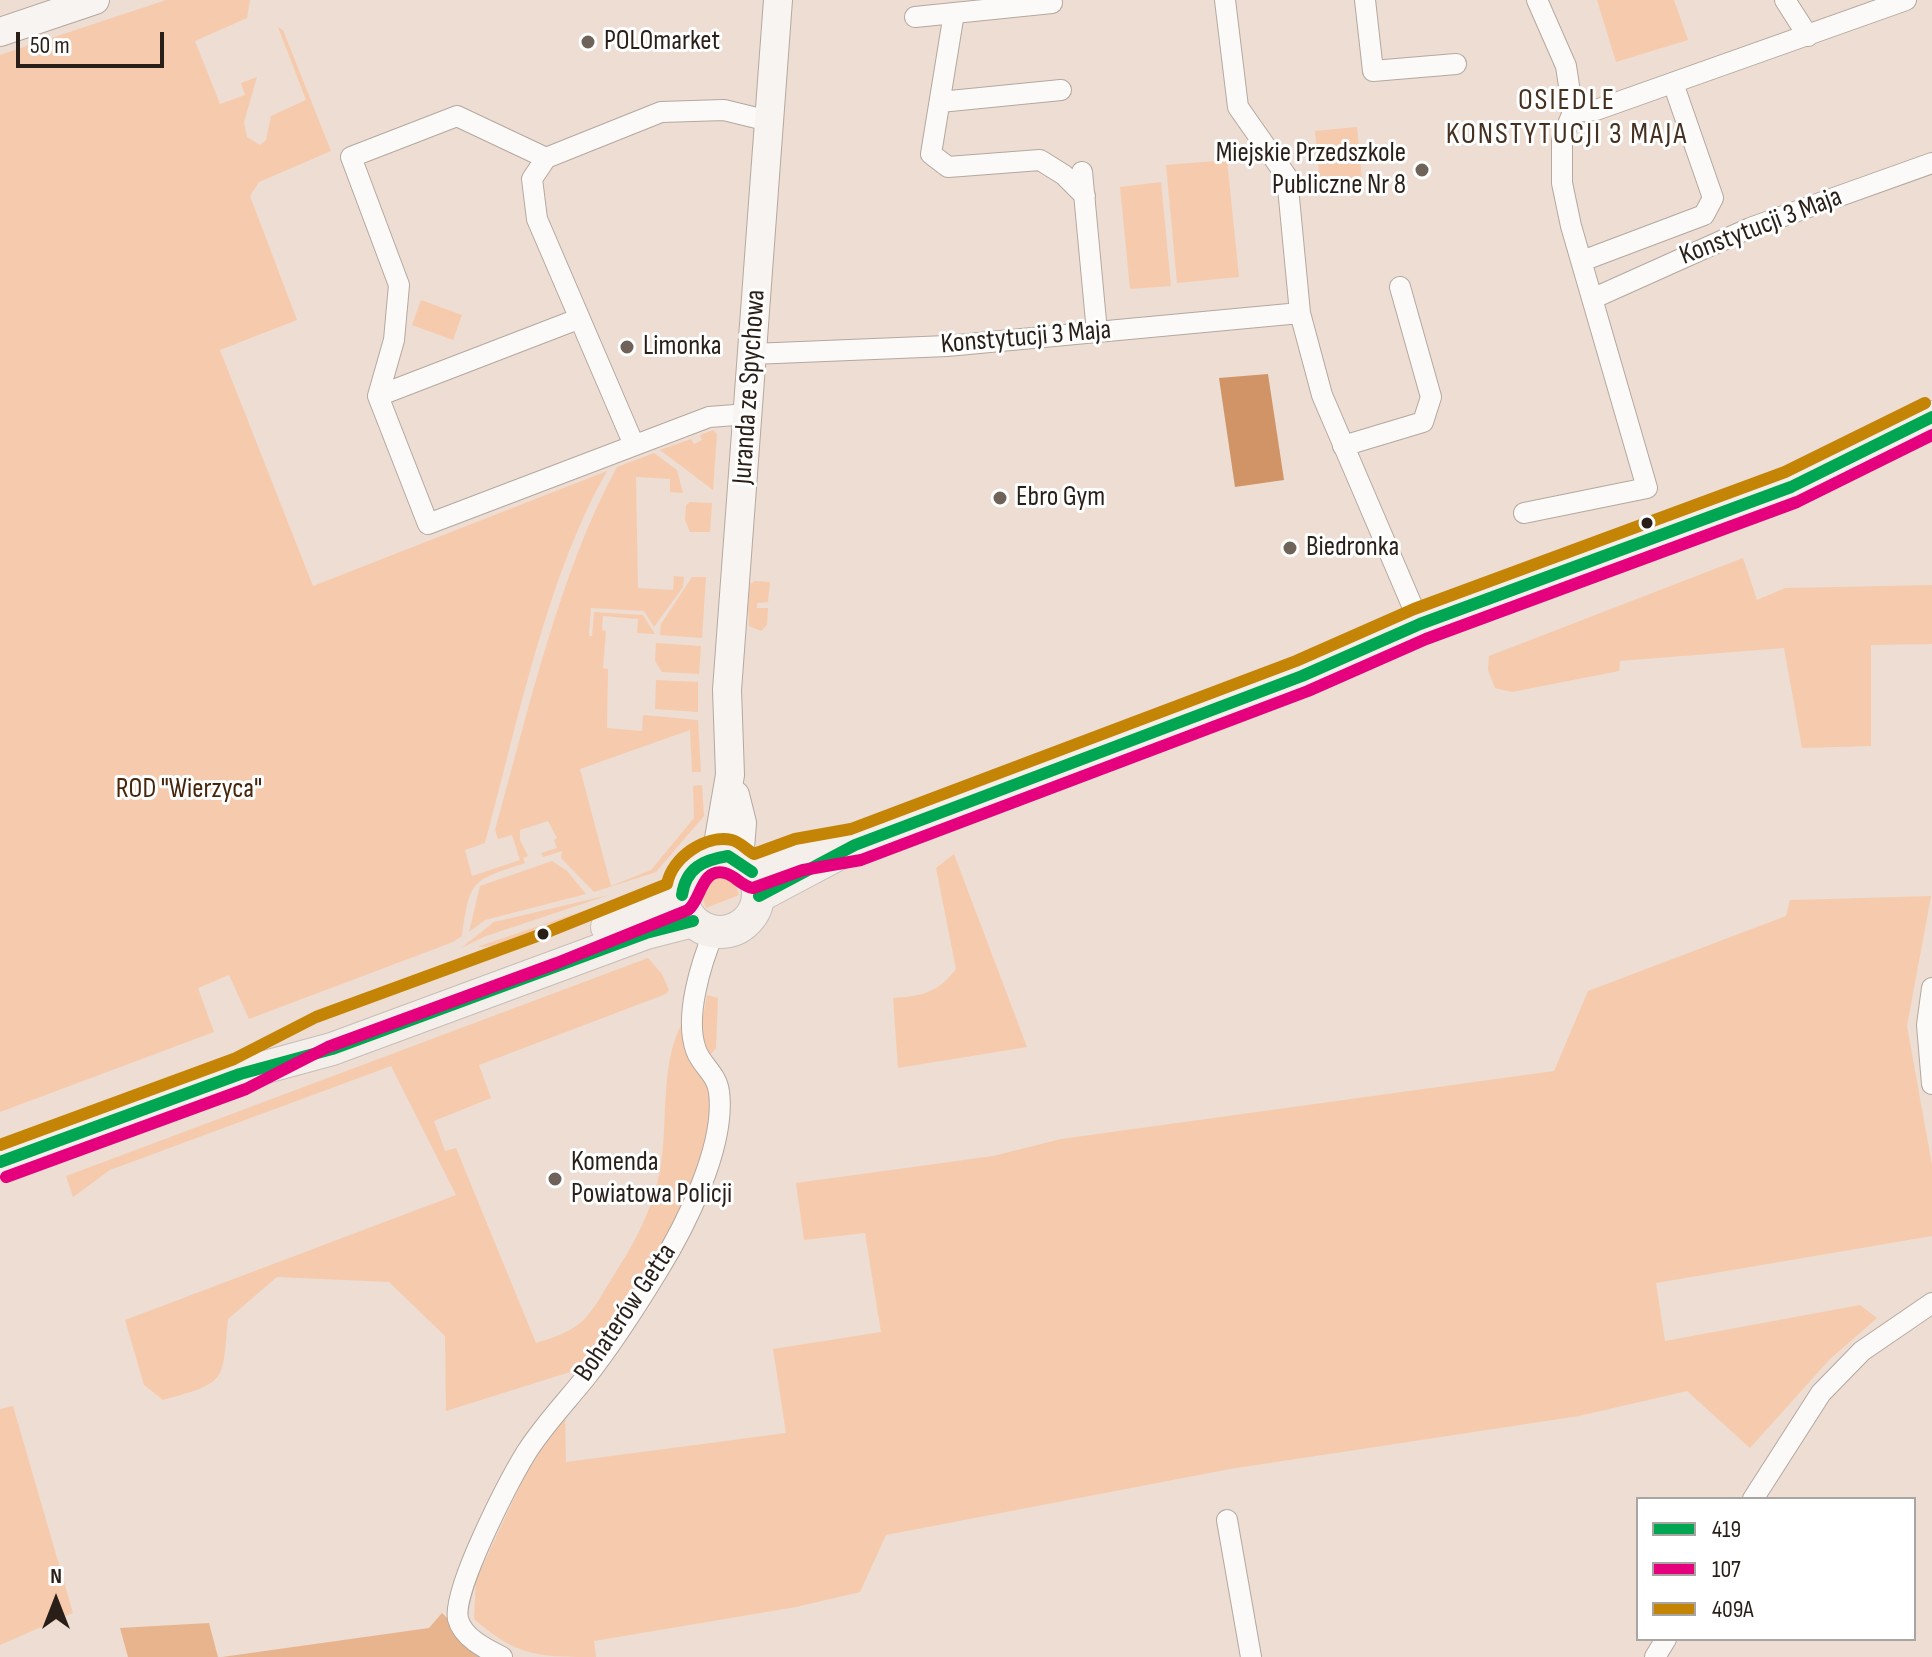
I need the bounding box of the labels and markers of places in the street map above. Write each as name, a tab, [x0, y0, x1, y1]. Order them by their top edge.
place label: POLOmarket	[604, 25, 720, 59]
marker: POLOmarket	[579, 33, 597, 51]
place label: Miejskie Przedszkole Publiczne Nr 8	[1216, 137, 1406, 203]
marker: Miejskie Przedszkole Publiczne Nr 8	[1413, 161, 1431, 179]
place label: Limonka	[643, 330, 722, 364]
marker: Limonka	[618, 338, 636, 356]
place label: Ebro Gym	[1016, 481, 1105, 515]
marker: Ebro Gym	[991, 489, 1009, 507]
unlabelled marker	[1639, 515, 1655, 531]
place label: Biedronka	[1306, 531, 1399, 565]
marker: Biedronka	[1281, 539, 1299, 557]
unlabelled marker	[535, 926, 551, 942]
place label: Komenda Powiatowa Policji	[571, 1146, 732, 1212]
marker: Komenda Powiatowa Policji	[546, 1170, 564, 1188]

